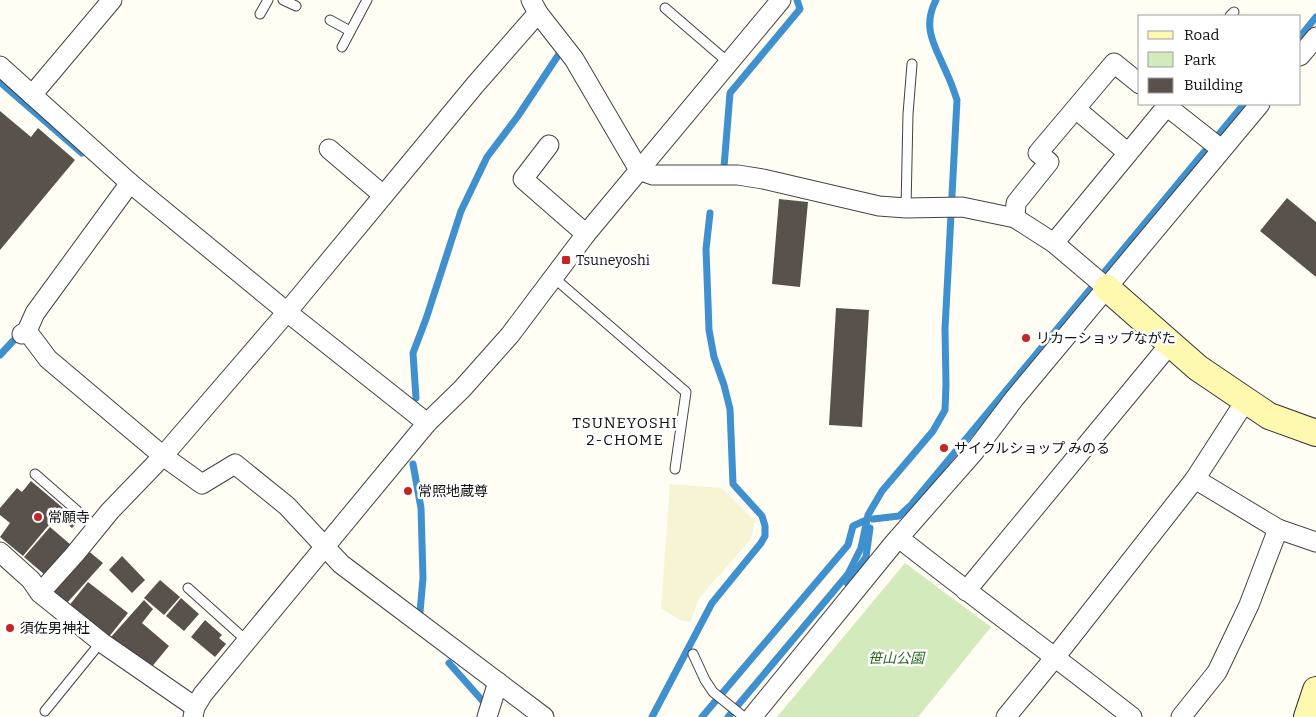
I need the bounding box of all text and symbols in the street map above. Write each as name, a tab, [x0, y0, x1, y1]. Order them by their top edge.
legend	[1138, 15, 1301, 105]
text: Road	[1184, 26, 1219, 44]
text: Park	[1184, 51, 1216, 69]
text: Building	[1184, 76, 1243, 94]
place label: Tsuneyoshi	[576, 252, 650, 269]
marker: Tsuneyoshi	[560, 254, 572, 266]
place label: リカーショップながた	[1036, 330, 1176, 347]
marker: リカーショップながた	[1020, 332, 1032, 344]
district label: TSUNEYOSHI 2-CHOME	[572, 414, 678, 449]
place label: サイクルショップ みのる	[954, 440, 1110, 457]
marker: サイクルショップ みのる	[938, 442, 950, 454]
place label: 常照地蔵尊	[418, 483, 488, 500]
marker: 常照地蔵尊	[402, 485, 414, 497]
place label: 常願寺	[48, 509, 90, 526]
marker: 常願寺	[32, 511, 44, 523]
place label: 須佐男神社	[20, 620, 90, 637]
marker: 須佐男神社	[4, 622, 16, 634]
park label: 笹山公園	[868, 650, 926, 667]

